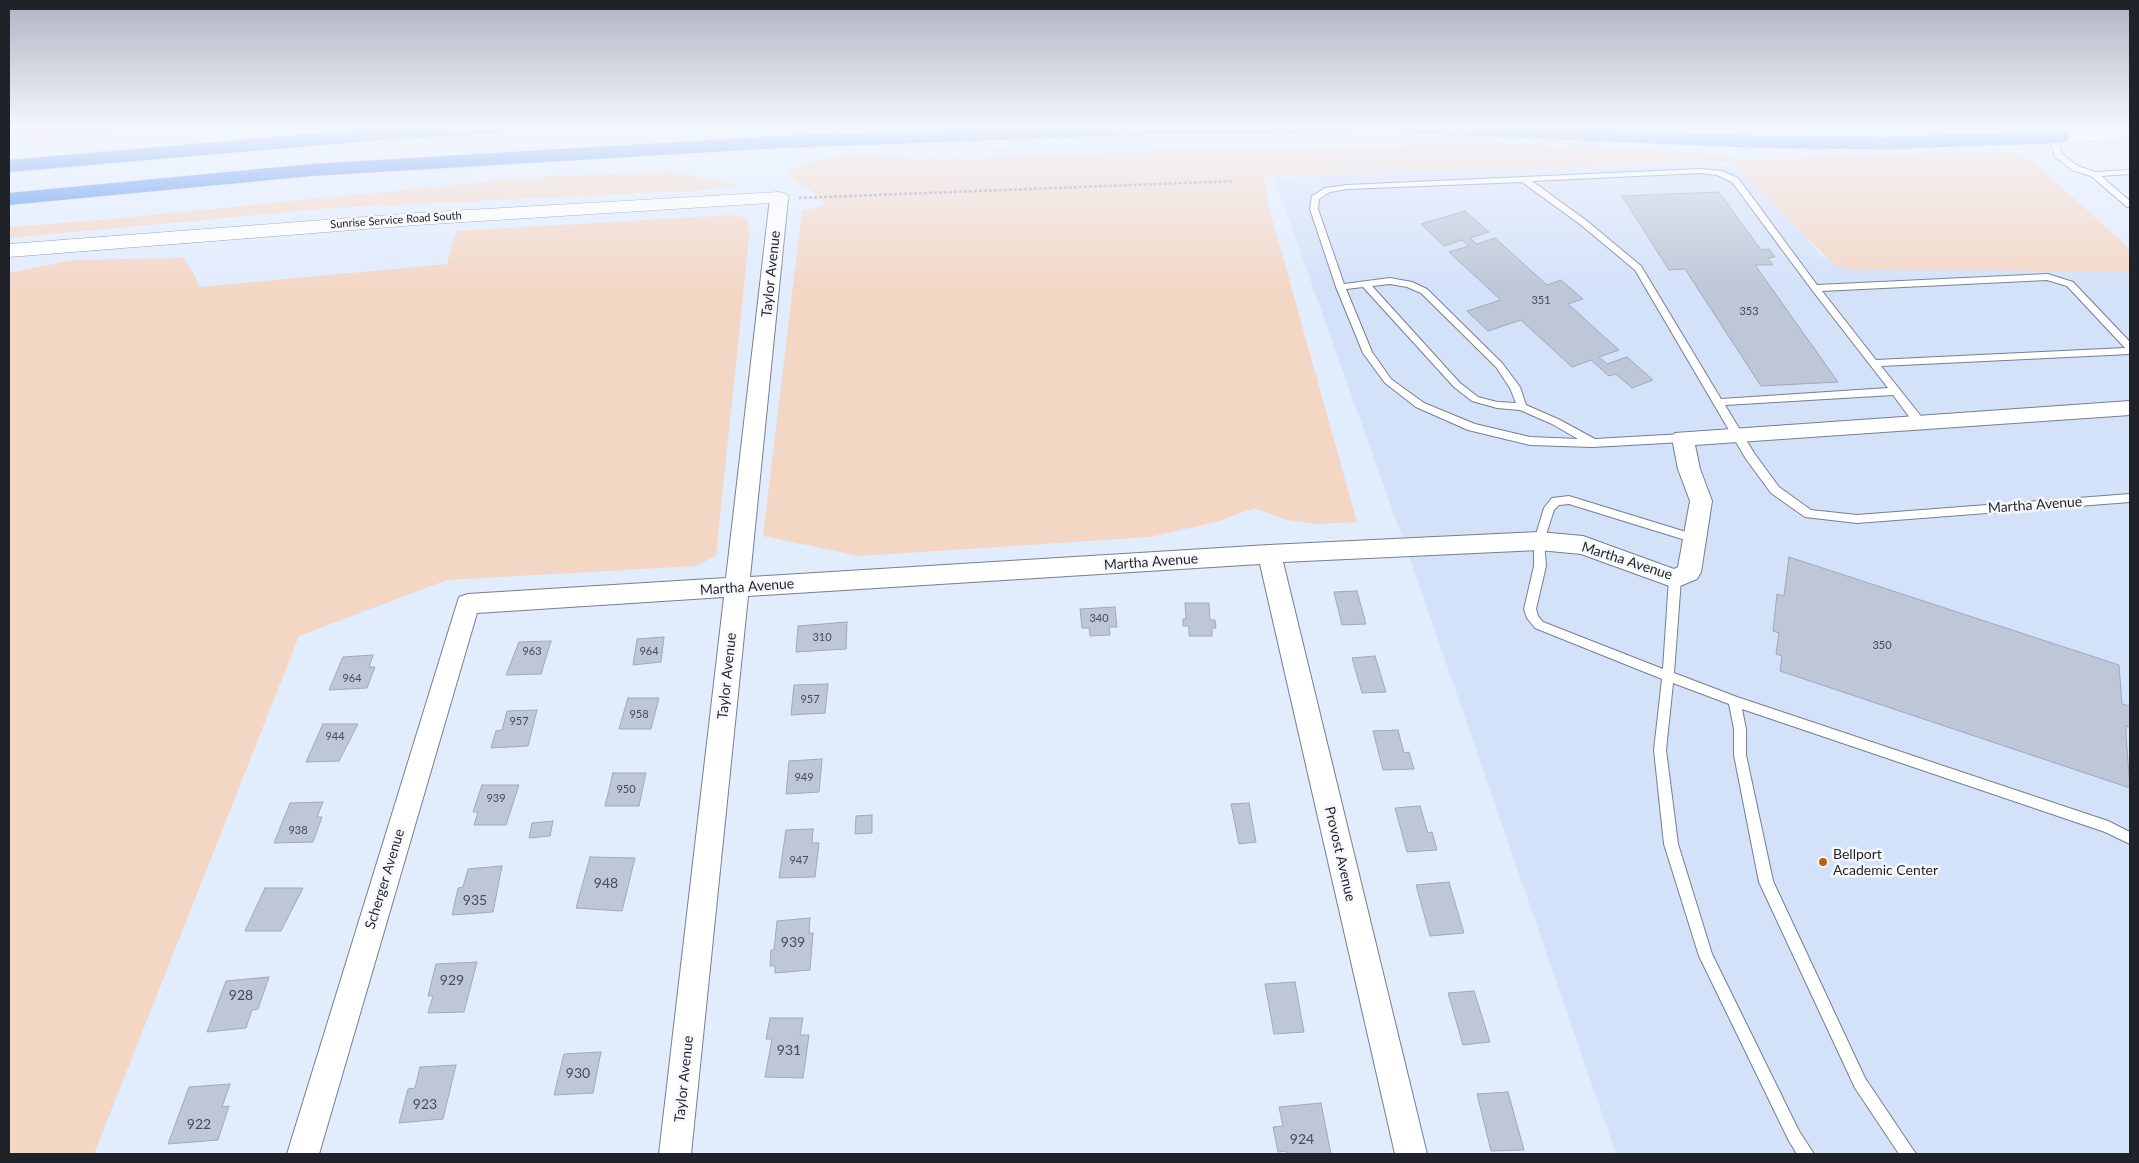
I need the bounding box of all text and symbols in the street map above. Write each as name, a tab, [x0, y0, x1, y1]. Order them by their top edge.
street label: Sunrise Service Road South	[330, 209, 462, 231]
street label: Taylor Avenue	[758, 230, 784, 318]
house number: 351	[1531, 293, 1551, 307]
house number: 353	[1739, 304, 1759, 318]
street label: Martha Avenue	[1987, 493, 2083, 517]
street label: Martha Avenue	[1579, 538, 1675, 584]
street label: Martha Avenue	[1103, 550, 1199, 574]
street label: Martha Avenue	[699, 575, 795, 599]
house number: 340	[1089, 611, 1109, 625]
house number: 310	[812, 630, 832, 644]
street label: Taylor Avenue	[714, 632, 740, 720]
house number: 350	[1872, 638, 1892, 652]
house number: 963	[522, 644, 542, 658]
house number: 964	[639, 644, 659, 658]
house number: 964	[342, 671, 362, 685]
house number: 957	[800, 692, 820, 706]
house number: 958	[629, 707, 649, 721]
house number: 957	[509, 714, 529, 728]
house number: 944	[325, 729, 345, 743]
house number: 949	[794, 770, 814, 784]
house number: 950	[616, 782, 636, 796]
house number: 939	[486, 791, 506, 805]
street label: Provost Avenue	[1321, 805, 1359, 903]
house number: 938	[288, 823, 308, 837]
street label: Scherger Avenue	[362, 827, 408, 931]
place label: Bellport Academic Center	[1833, 846, 1938, 879]
house number: 947	[789, 853, 809, 867]
marker: Bellport Academic Center	[1817, 856, 1829, 868]
house number: 948	[594, 875, 618, 891]
house number: 935	[463, 892, 487, 908]
house number: 939	[781, 934, 805, 950]
house number: 929	[440, 972, 464, 988]
house number: 928	[229, 987, 253, 1003]
street label: Taylor Avenue	[671, 1035, 697, 1123]
house number: 931	[777, 1042, 801, 1058]
house number: 930	[566, 1065, 590, 1081]
house number: 923	[413, 1096, 437, 1112]
house number: 922	[187, 1116, 211, 1132]
house number: 924	[1290, 1131, 1314, 1147]

